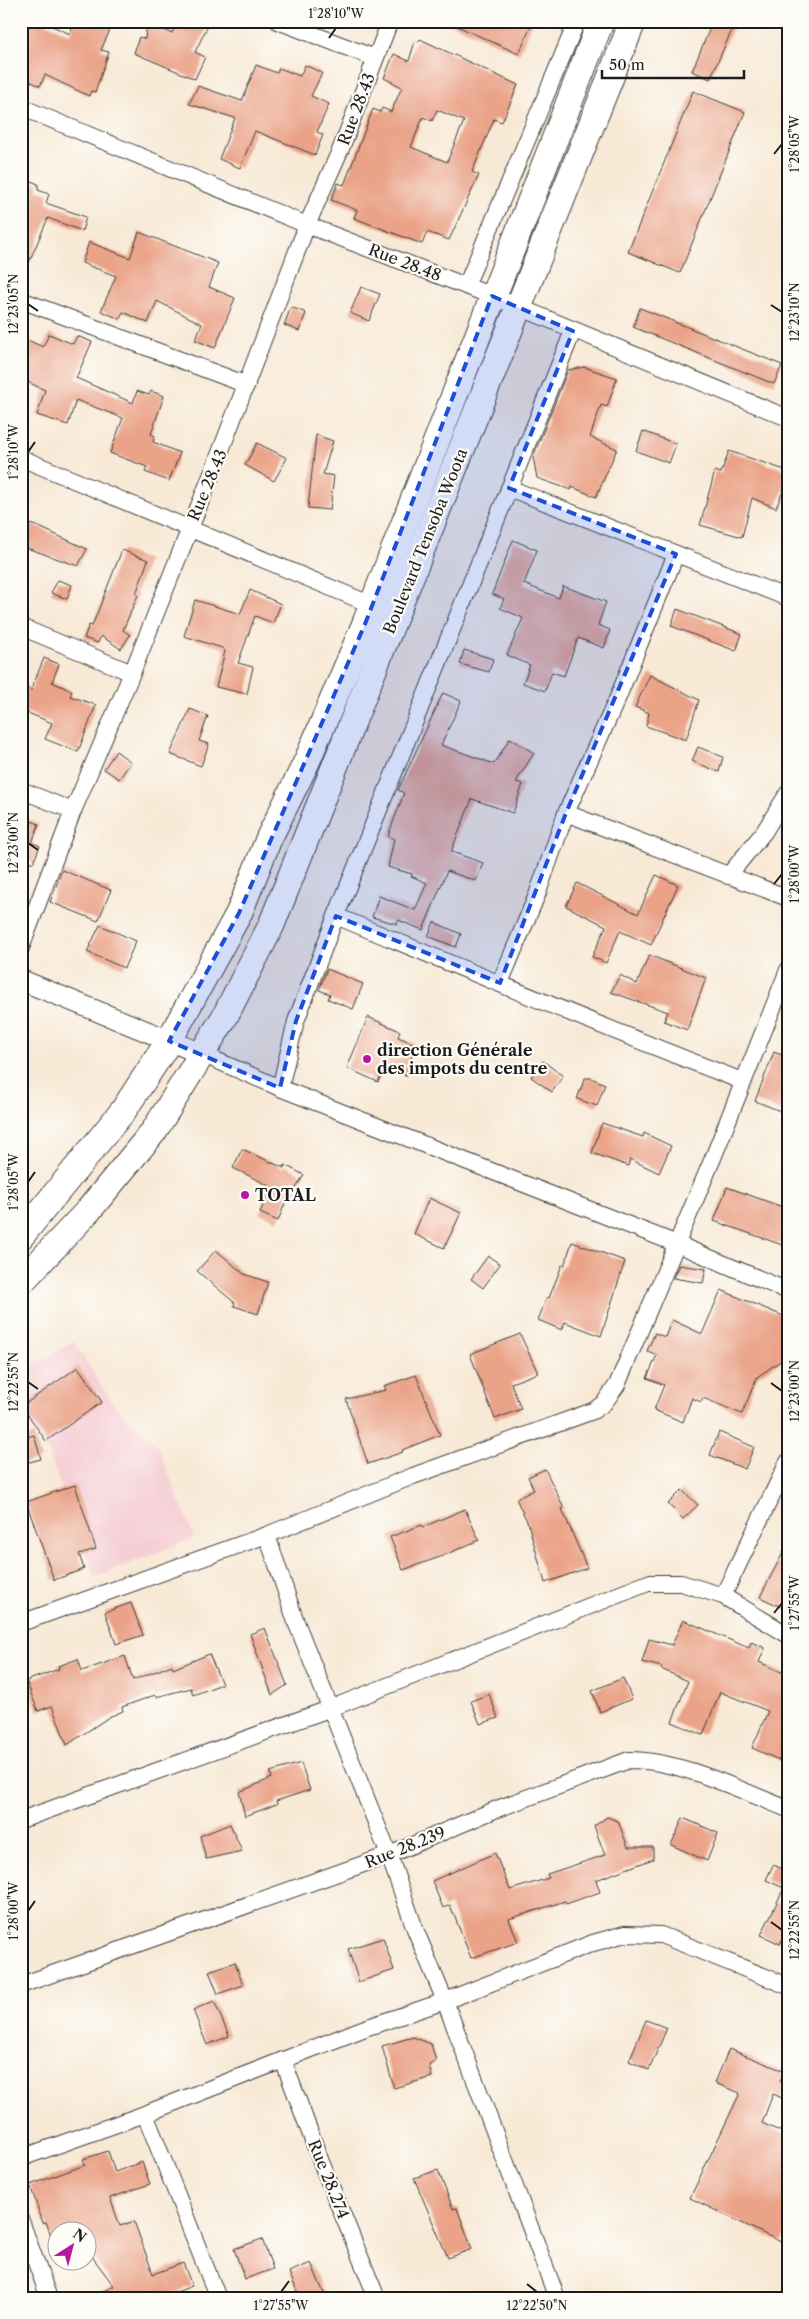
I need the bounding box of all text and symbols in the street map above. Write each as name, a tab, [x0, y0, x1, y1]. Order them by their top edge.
text: 1°28'10"W	[308, 6, 365, 21]
scale bar	[602, 48, 744, 80]
text: 50 m	[609, 55, 645, 74]
street label: Rue 28.43	[333, 70, 379, 148]
text: 1°28'05"W	[787, 115, 802, 173]
street label: Rue 28.48	[366, 239, 444, 285]
text: 12°23'05"N	[6, 274, 21, 334]
text: 12°23'10"N	[787, 282, 802, 342]
text: 1°28'10"W	[6, 423, 21, 480]
street label: Boulevard Tensoba Woota	[379, 445, 472, 637]
street label: Rue 28.43	[183, 446, 231, 524]
text: 12°23'00"N	[6, 812, 21, 874]
text: 1°28'00"W	[787, 844, 802, 903]
place label: direction Générale des impots du centre	[377, 1040, 548, 1078]
marker: direction Générale des impots du centre	[361, 1053, 373, 1065]
text: 1°28'05"W	[6, 1153, 21, 1211]
place label: TOTAL	[255, 1185, 316, 1205]
marker: TOTAL	[239, 1189, 251, 1201]
text: 12°22'55"N	[6, 1352, 21, 1412]
text: 12°23'00"N	[787, 1360, 802, 1422]
text: 1°27'55"W	[787, 1575, 802, 1630]
street label: Rue 28.239	[362, 1822, 448, 1872]
text: 1°28'00"W	[6, 1881, 21, 1940]
text: 12°22'55"N	[787, 1900, 802, 1960]
street label: Rue 28.274	[304, 2137, 354, 2221]
north arrow	[48, 2222, 98, 2272]
text: N	[69, 2225, 90, 2246]
text: 1°27'55"W	[254, 2298, 309, 2313]
text: 12°22'50"N	[507, 2298, 567, 2313]

